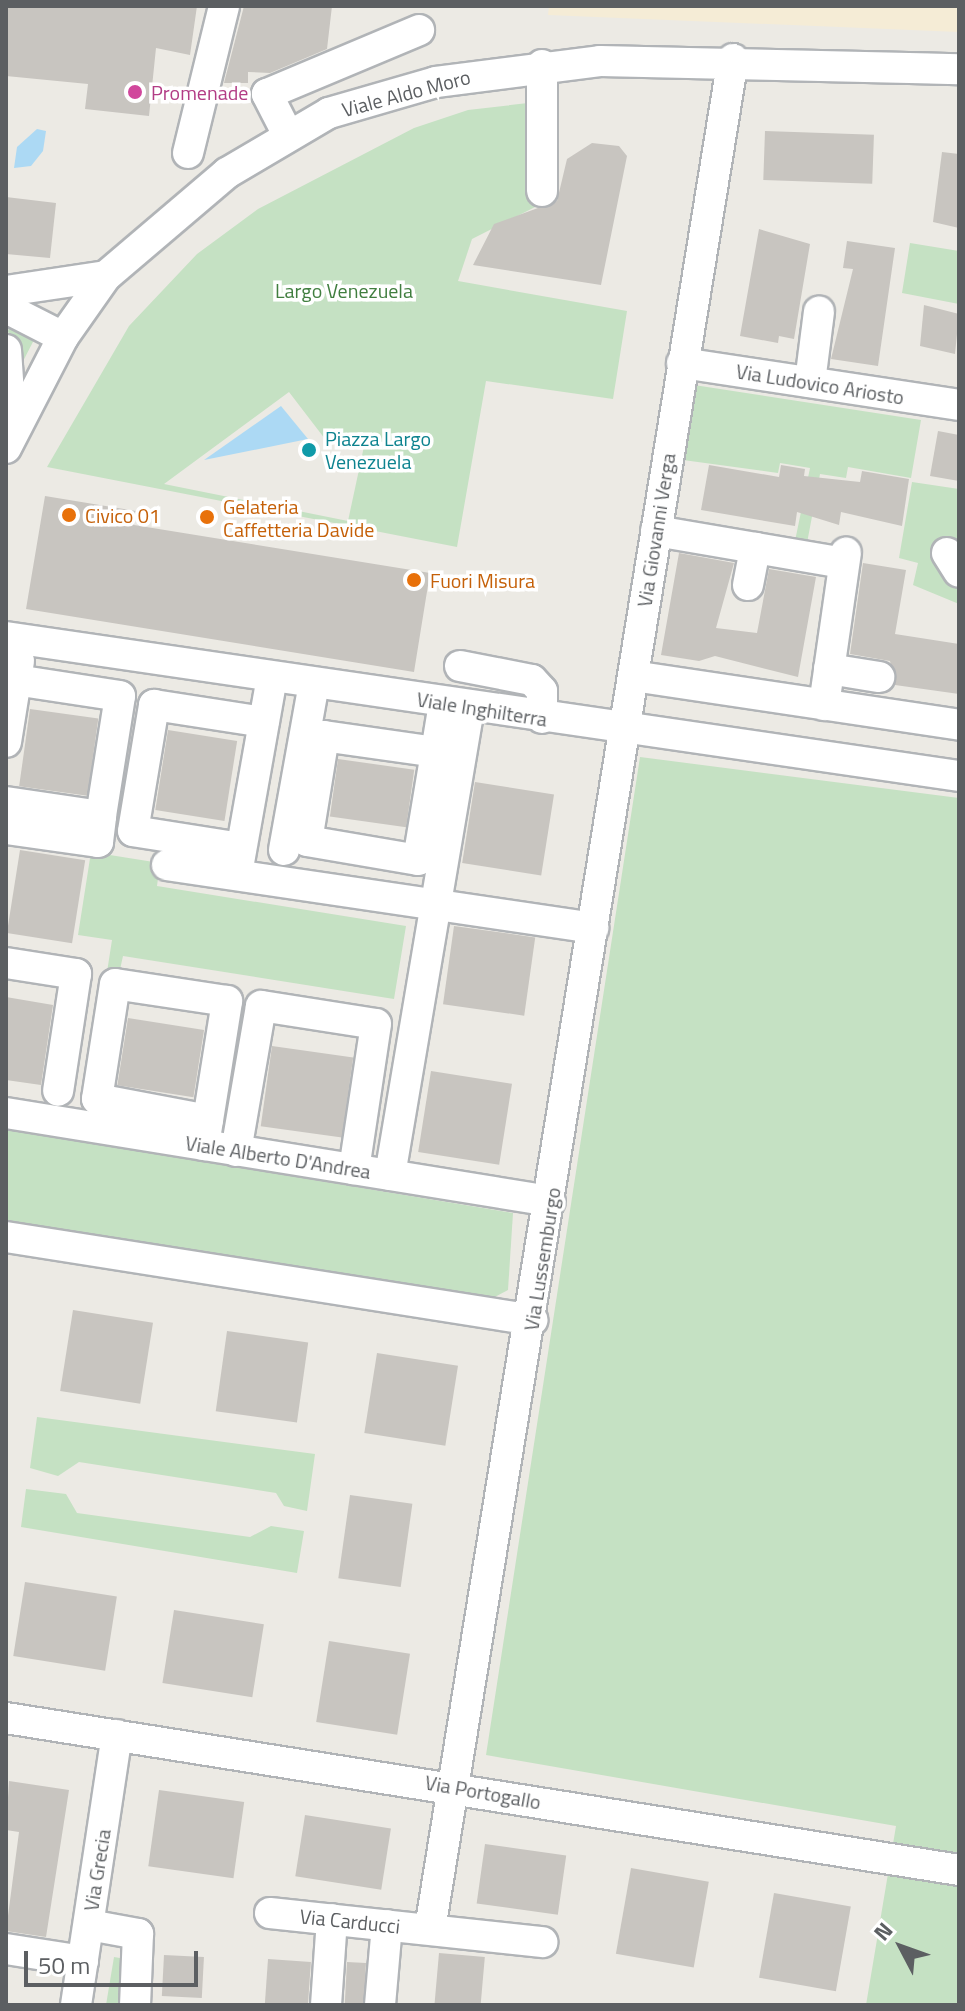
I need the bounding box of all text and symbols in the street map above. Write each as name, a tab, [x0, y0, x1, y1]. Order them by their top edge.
street label: Viale Aldo Moro	[339, 64, 473, 122]
place label: Promenade	[151, 80, 248, 104]
marker: Promenade	[126, 83, 144, 101]
park label: Largo Venezuela	[275, 278, 413, 302]
street label: Via Ludovico Ariosto	[734, 359, 906, 409]
place label: Piazza Largo Venezuela	[325, 426, 431, 473]
marker: Piazza Largo Venezuela	[300, 441, 318, 459]
street label: Via Giovanni Verga	[632, 451, 680, 609]
place label: Gelateria Caffetteria Davide	[223, 494, 374, 541]
place label: Civico 01	[85, 503, 160, 527]
marker: Civico 01	[60, 506, 78, 524]
marker: Gelateria Caffetteria Davide	[198, 508, 216, 526]
place label: Fuori Misura	[430, 568, 535, 592]
marker: Fuori Misura	[405, 571, 423, 589]
street label: Viale Inghilterra	[415, 687, 549, 731]
street label: Viale Alberto D'Andrea	[184, 1130, 372, 1184]
street label: Via Lussemburgo	[519, 1186, 565, 1332]
street label: Via Portogallo	[423, 1770, 543, 1814]
street label: Via Grecia	[79, 1827, 115, 1913]
street label: Via Carducci	[299, 1904, 401, 1938]
north arrow	[861, 1907, 941, 1987]
text: N	[865, 1914, 901, 1948]
scale bar	[28, 1935, 202, 1985]
text: 50 m	[38, 1947, 90, 1983]

